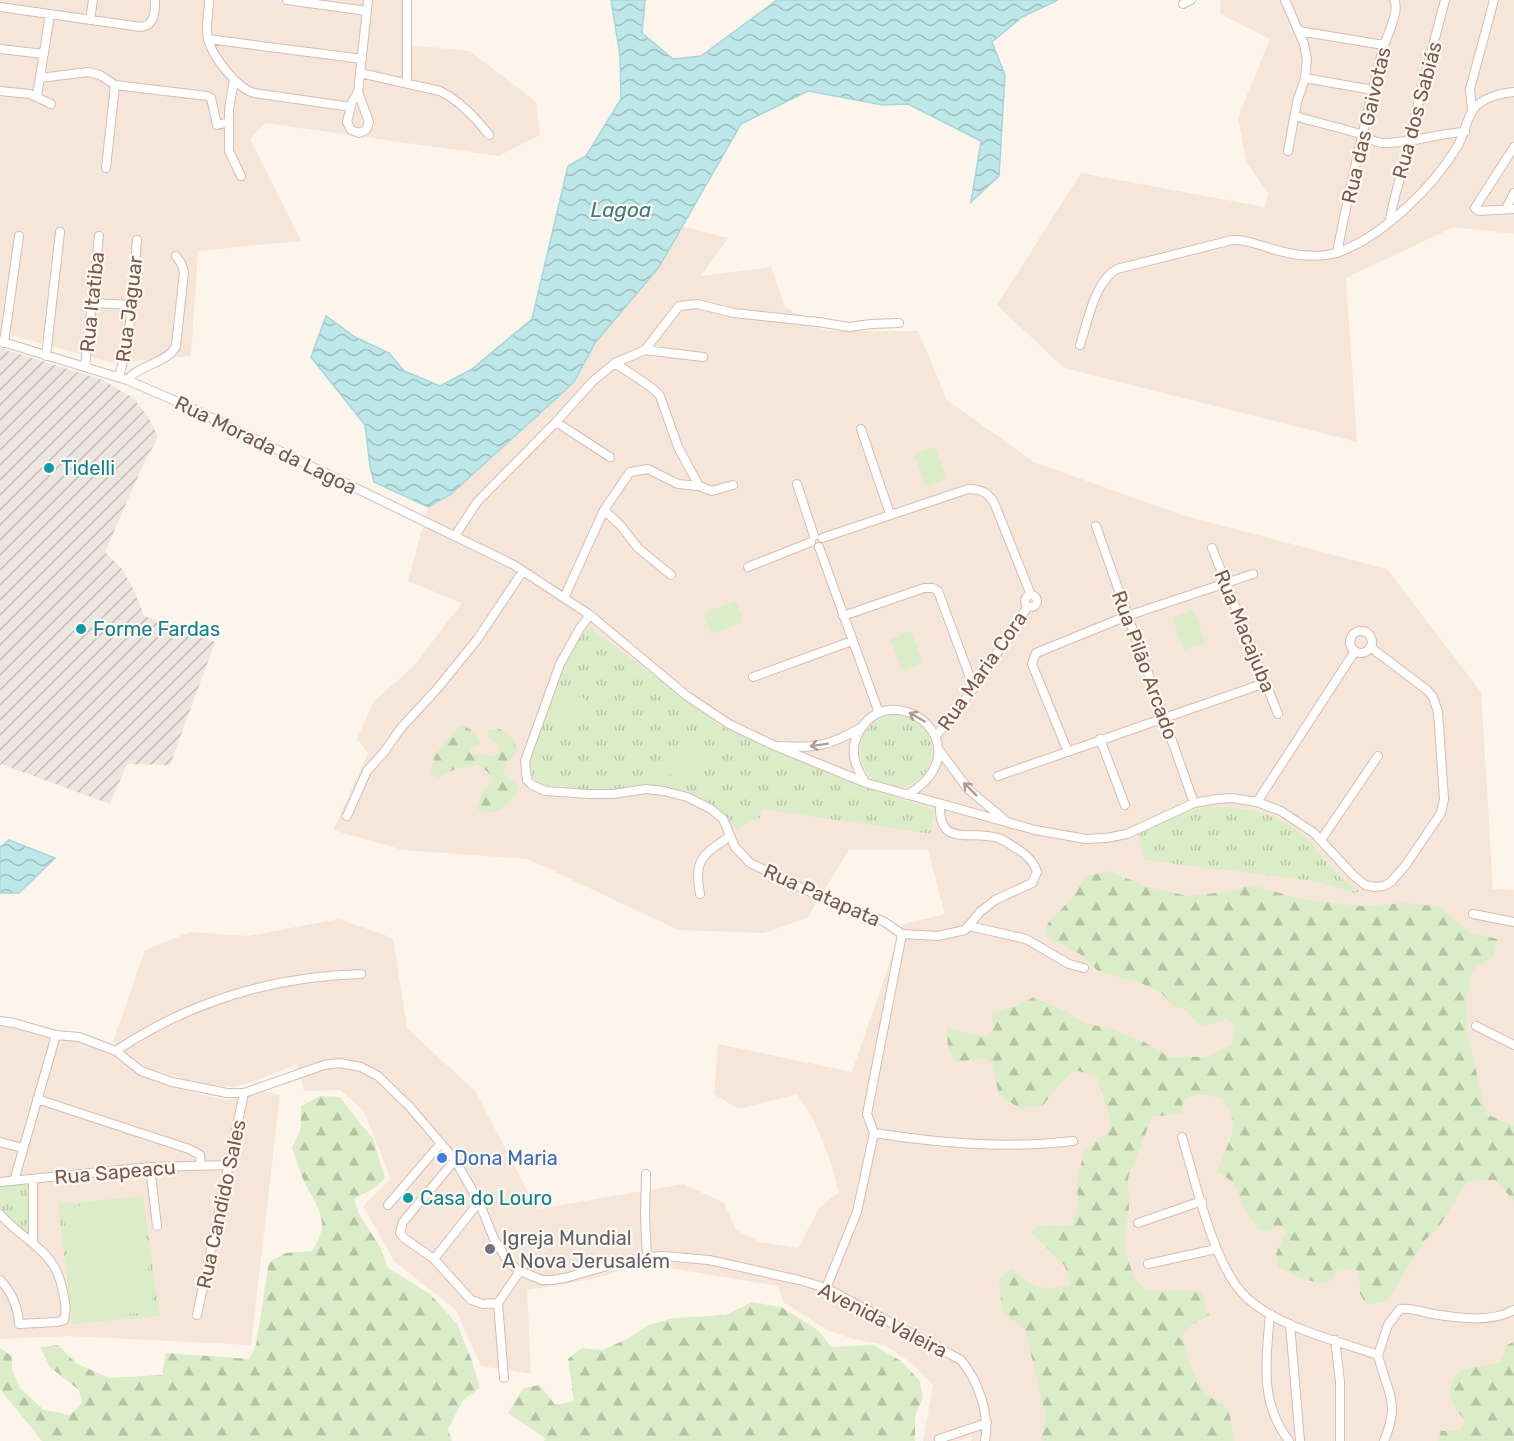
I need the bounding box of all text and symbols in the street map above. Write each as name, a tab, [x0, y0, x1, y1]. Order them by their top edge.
street label: Rua dos Sabiás	[1387, 39, 1447, 181]
street label: Rua das Gaivotas	[1336, 44, 1396, 206]
water label: Lagoa	[591, 197, 651, 222]
street label: Rua Itatiba	[75, 251, 109, 353]
street label: Rua Jaguar	[111, 254, 147, 364]
street label: Rua Morada da Lagoa	[171, 391, 361, 499]
place label: Tidelli	[61, 456, 115, 480]
marker: Tidelli	[42, 461, 56, 475]
street label: Rua Macajuba	[1209, 566, 1281, 696]
street label: Rua Pilão Arcado	[1107, 587, 1183, 743]
street label: Rua Maria Cora	[932, 607, 1032, 735]
place label: Forme Fardas	[93, 617, 220, 641]
marker: Forme Fardas	[74, 622, 88, 636]
one-way arrow	[909, 711, 926, 723]
one-way arrow	[810, 740, 829, 751]
one-way arrow	[963, 782, 978, 797]
street label: Rua Patapata	[760, 859, 884, 931]
street label: Rua Candido Sales	[191, 1117, 251, 1291]
place label: Dona Maria	[454, 1146, 558, 1170]
marker: Dona Maria	[435, 1151, 449, 1165]
street label: Rua Sapeacu	[53, 1155, 177, 1189]
place label: Casa do Louro	[420, 1186, 552, 1210]
marker: Casa do Louro	[401, 1191, 415, 1205]
place label: Igreja Mundial A Nova Jerusalém	[502, 1226, 670, 1273]
marker: Igreja Mundial A Nova Jerusalém	[483, 1242, 497, 1256]
street label: Avenida Valeira	[815, 1277, 951, 1363]

